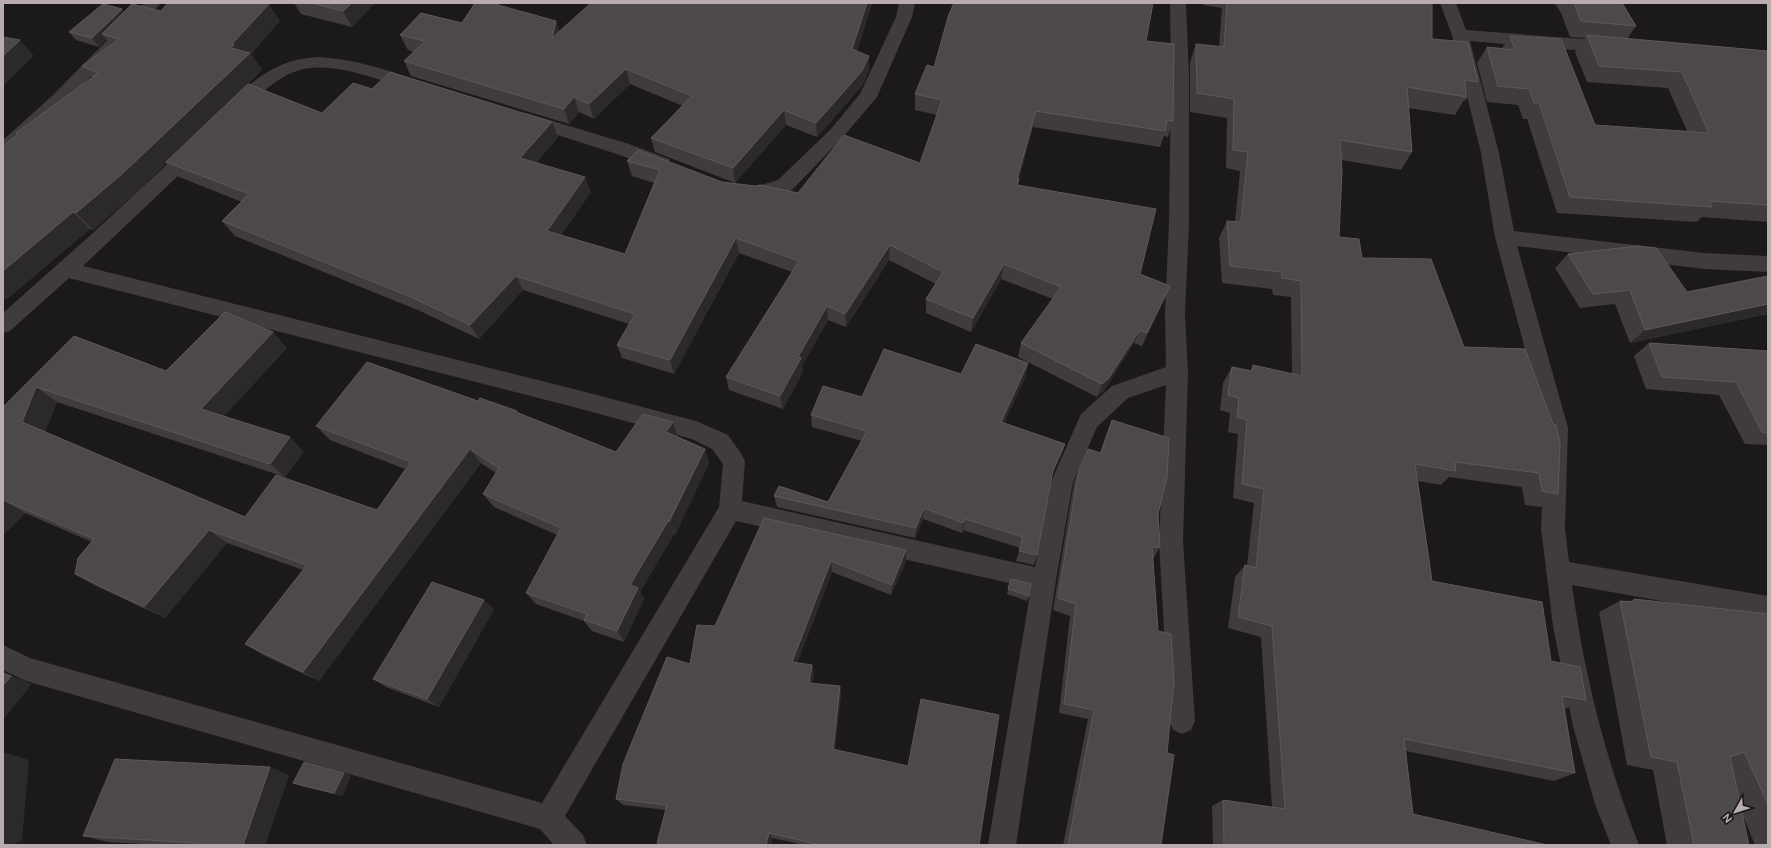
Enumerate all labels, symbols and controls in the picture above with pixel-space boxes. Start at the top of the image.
north arrow [1715,792,1755,832]
text: N [1719,811,1735,826]

